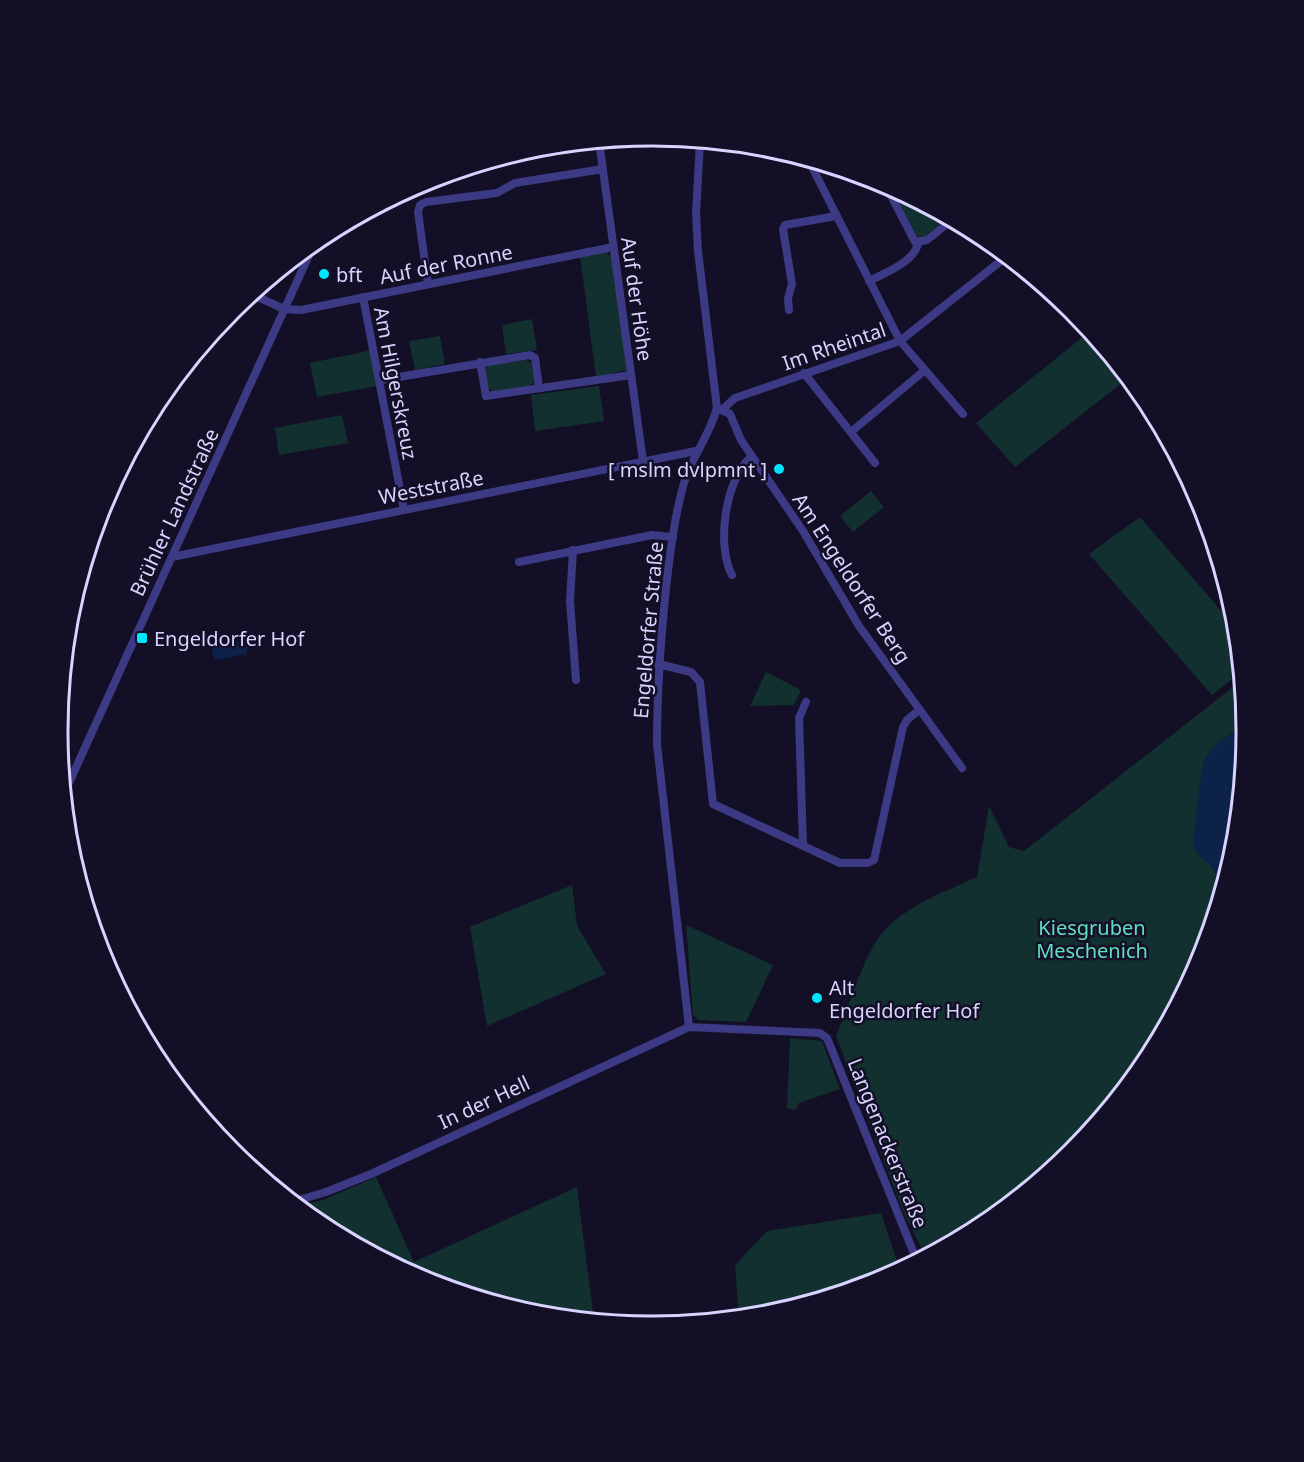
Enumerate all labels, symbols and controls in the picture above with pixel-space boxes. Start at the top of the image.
street label: Auf der Höhe [615,235,659,363]
street label: Auf der Ronne [377,238,515,290]
place label: bft [336,261,362,288]
marker: bft [317,267,331,281]
street label: Am Hilgerskreuz [368,304,424,462]
street label: Im Rheintal [779,316,889,376]
street label: Brühler Landstraße [123,424,225,600]
place label: [ mslm dvlpmnt ] [608,456,767,483]
marker: [ mslm dvlpmnt ] [772,462,786,476]
street label: Weststraße [376,464,486,510]
street label: Am Engeldorfer Berg [787,488,917,668]
street label: Engeldorfer Straße [627,540,669,720]
place label: Engeldorfer Hof [154,625,305,652]
marker: Engeldorfer Hof [135,631,149,645]
park label: Kiesgruben Meschenich [1036,914,1148,964]
place label: Alt Engeldorfer Hof [829,974,980,1024]
marker: Alt Engeldorfer Hof [810,991,824,1005]
street label: Langenackerstraße [842,1054,934,1232]
street label: In der Hell [434,1069,534,1135]

